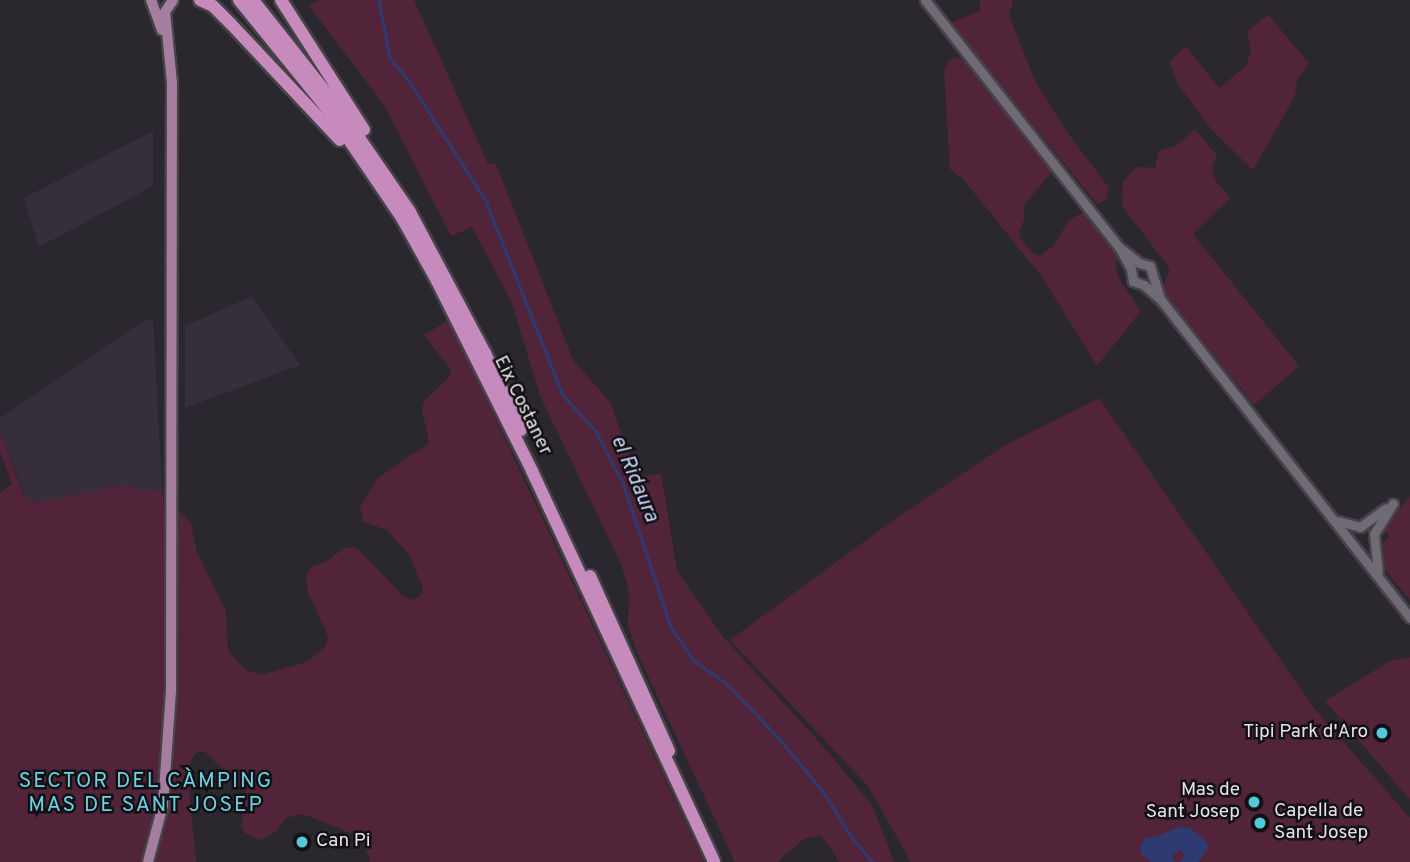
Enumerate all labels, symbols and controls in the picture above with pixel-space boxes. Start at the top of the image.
street label: Eix Costaner [488,352,556,460]
water label: el Ridaura [604,432,664,526]
place label: Tipi Park d'Aro [1243,722,1368,744]
marker: Tipi Park d'Aro [1374,725,1390,741]
district label: SECTOR DEL CÀMPING MAS DE SANT JOSEP [21,769,271,819]
place label: Mas de Sant Josep [1146,780,1240,824]
marker: Mas de Sant Josep [1246,794,1262,810]
place label: Capella de Sant Josep [1274,801,1368,845]
marker: Capella de Sant Josep [1252,815,1268,831]
place label: Can Pi [316,831,370,853]
marker: Can Pi [294,834,310,850]

